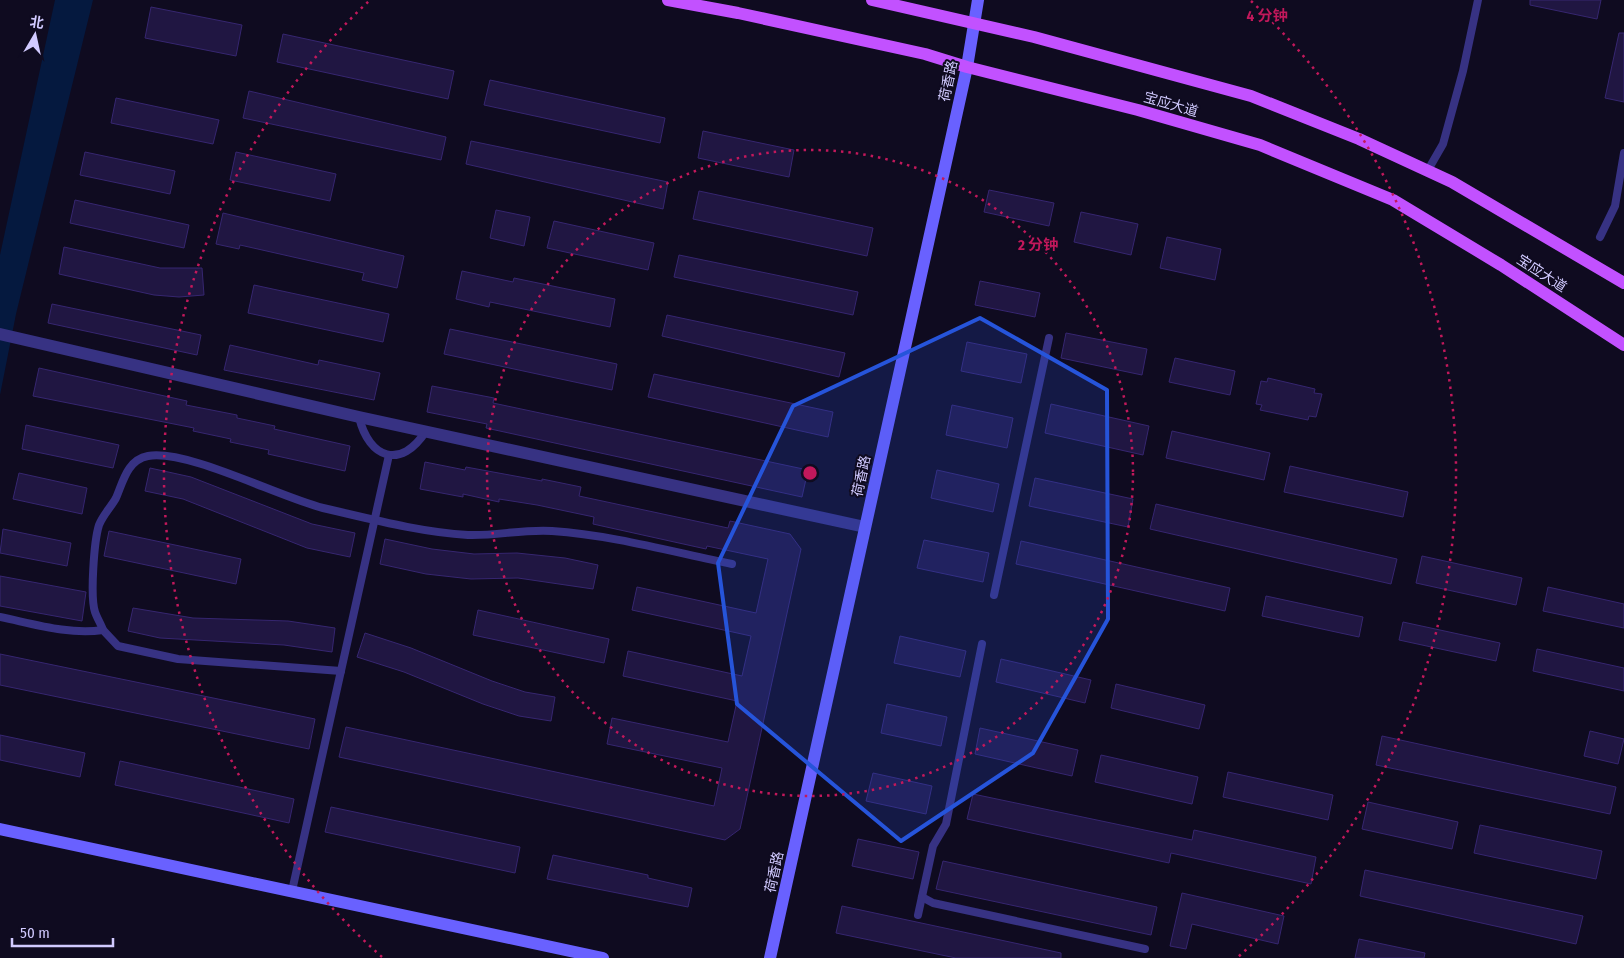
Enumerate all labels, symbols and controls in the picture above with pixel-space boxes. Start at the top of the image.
text: 4 分钟 [1247,7,1287,25]
north arrow [10,10,60,60]
text: 北 [29,13,45,32]
street label: 荷香路 [936,59,961,103]
street label: 宝应大道 [1142,89,1200,120]
text: 2 分钟 [1017,236,1058,254]
street label: 宝应大道 [1514,251,1570,296]
street label: 荷香路 [849,454,874,498]
centre of rings [801,464,819,482]
street label: 荷香路 [762,850,787,894]
scale bar [12,916,114,948]
text: 50 m [20,924,50,942]

